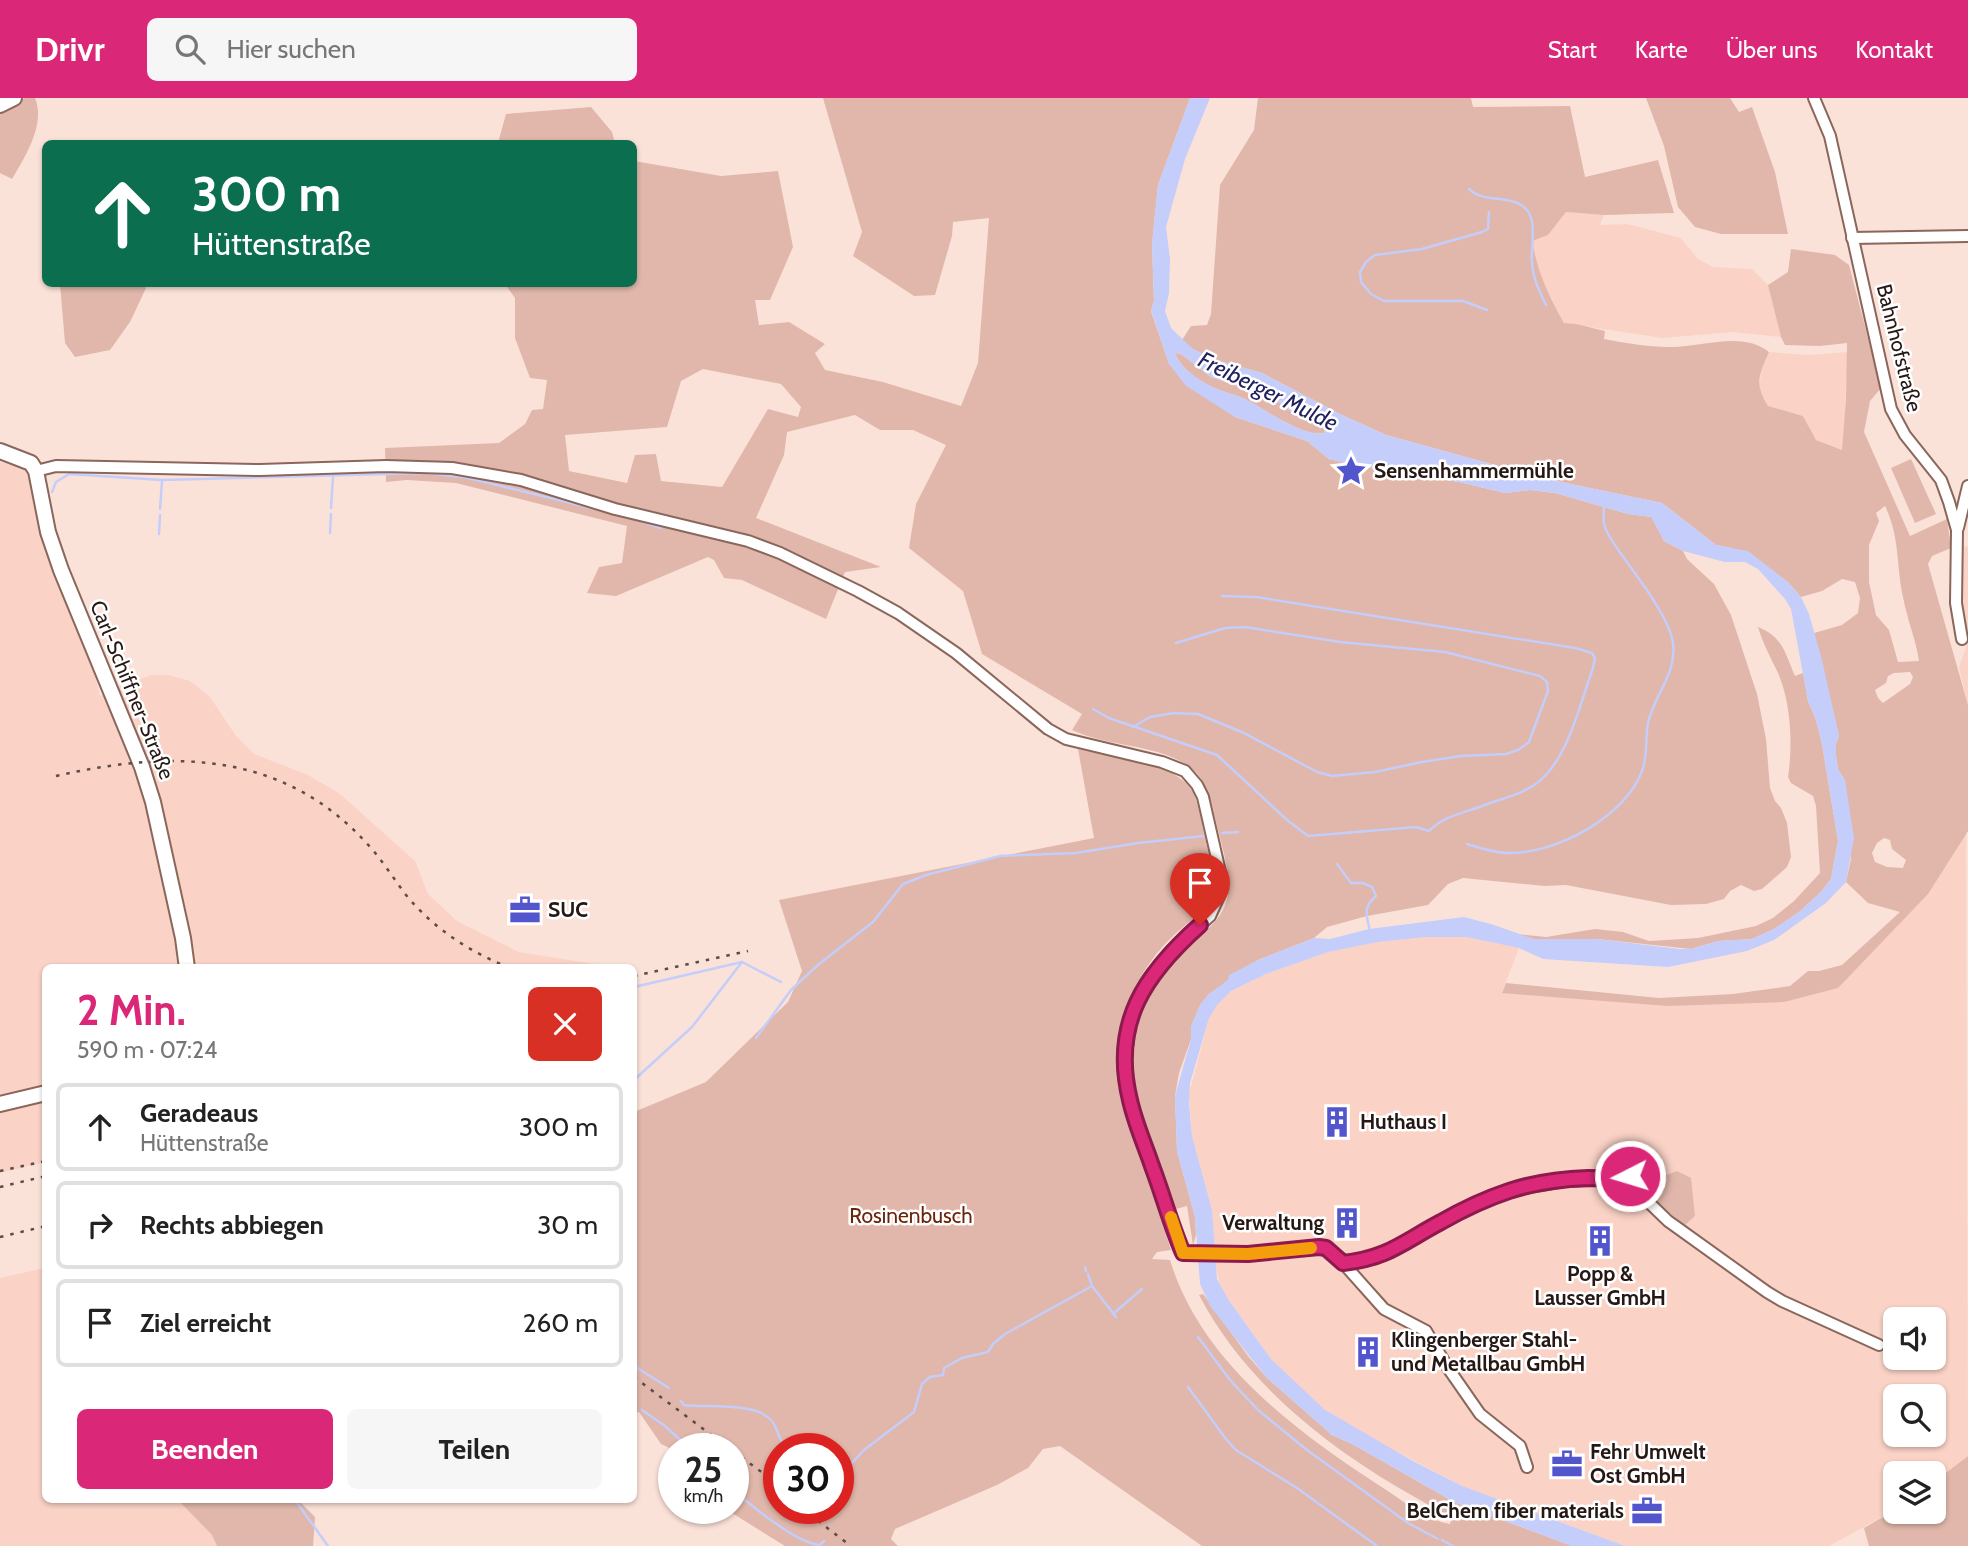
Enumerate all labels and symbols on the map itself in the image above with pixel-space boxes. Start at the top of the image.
street label: Bahnhofstraße [1872,281,1927,415]
water label: Freiberger Mulde [1194,345,1342,437]
place icon: Sensenhammermühle [1334,454,1368,488]
place label: Sensenhammermühle [1374,458,1574,483]
street label: Carl-Schiffner-Straße [85,597,180,783]
pin [1170,853,1230,925]
office icon: SUC [508,893,542,927]
place label: SUC [548,897,588,922]
building icon: Huthaus I [1320,1105,1354,1139]
place label: Huthaus I [1360,1109,1447,1134]
position arrow [1593,1139,1667,1213]
park label: Rosinenbusch [849,1203,973,1228]
building icon: Verwaltung [1330,1206,1364,1240]
place label: Verwaltung [1222,1210,1324,1235]
building icon: Popp & Lausser GmbH [1583,1224,1617,1258]
place label: Popp & Lausser GmbH [1534,1261,1666,1310]
place label: Klingenberger Stahl- und Metallbau GmbH [1391,1327,1585,1376]
building icon: Klingenberger Stahl- und Metallbau GmbH [1351,1335,1385,1369]
speed limit sign: 30 [763,1433,854,1524]
place label: Fehr Umwelt Ost GmbH [1590,1439,1706,1488]
office icon: Fehr Umwelt Ost GmbH [1550,1447,1584,1481]
office icon: BelChem fiber materials [1630,1494,1664,1528]
place label: BelChem fiber materials [1406,1498,1624,1523]

